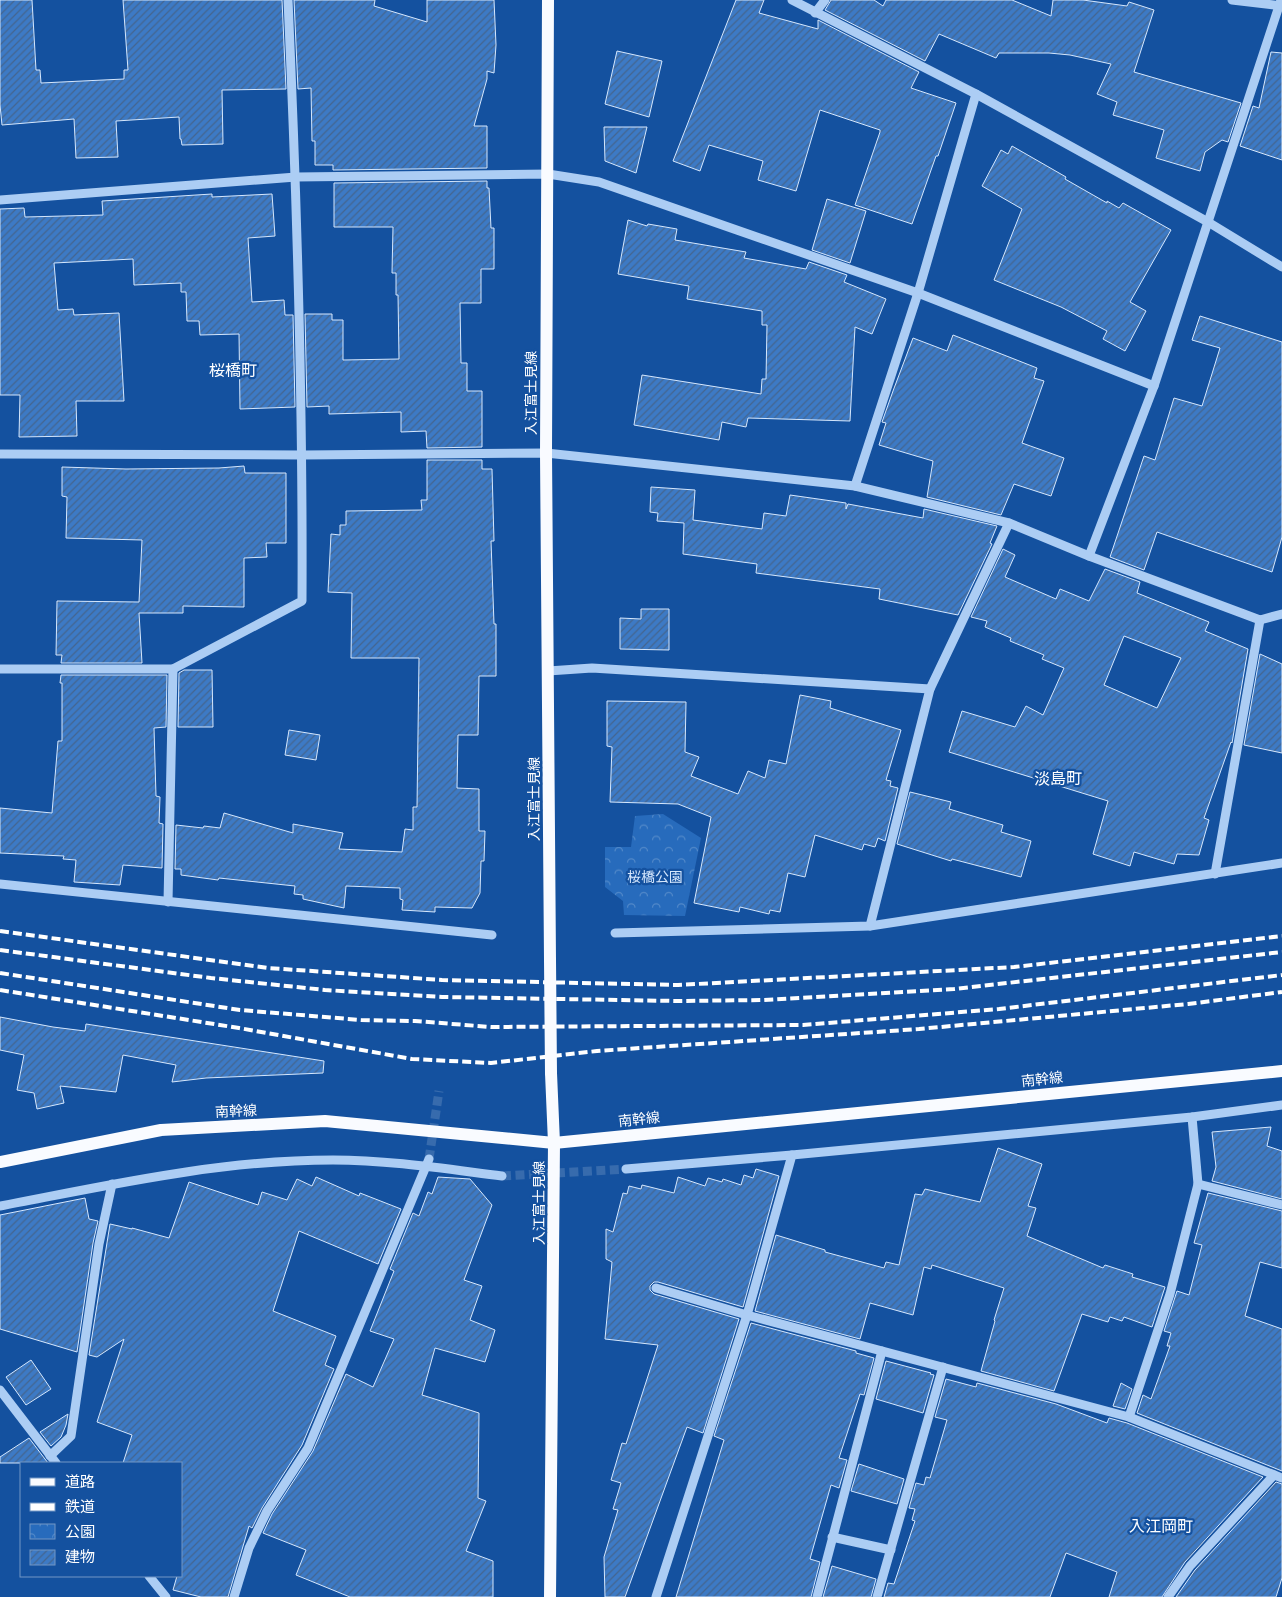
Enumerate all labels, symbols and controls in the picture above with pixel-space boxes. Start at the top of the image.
street label: 入江富士見線 [523,351,540,435]
district label: 桜橋町 [209,361,257,381]
street label: 入江富士見線 [526,757,543,841]
district label: 淡島町 [1034,769,1082,789]
park label: 桜橋公園 [627,869,683,886]
street label: 南幹線 [1020,1069,1064,1090]
street label: 南幹線 [215,1102,257,1121]
street label: 南幹線 [617,1109,661,1130]
street label: 入江富士見線 [531,1161,548,1245]
legend [20,1462,182,1577]
text: 道路 [65,1473,95,1491]
text: 鉄道 [65,1498,95,1516]
district label: 入江岡町 [1129,1517,1193,1537]
text: 公園 [65,1523,95,1541]
text: 建物 [65,1548,95,1566]

